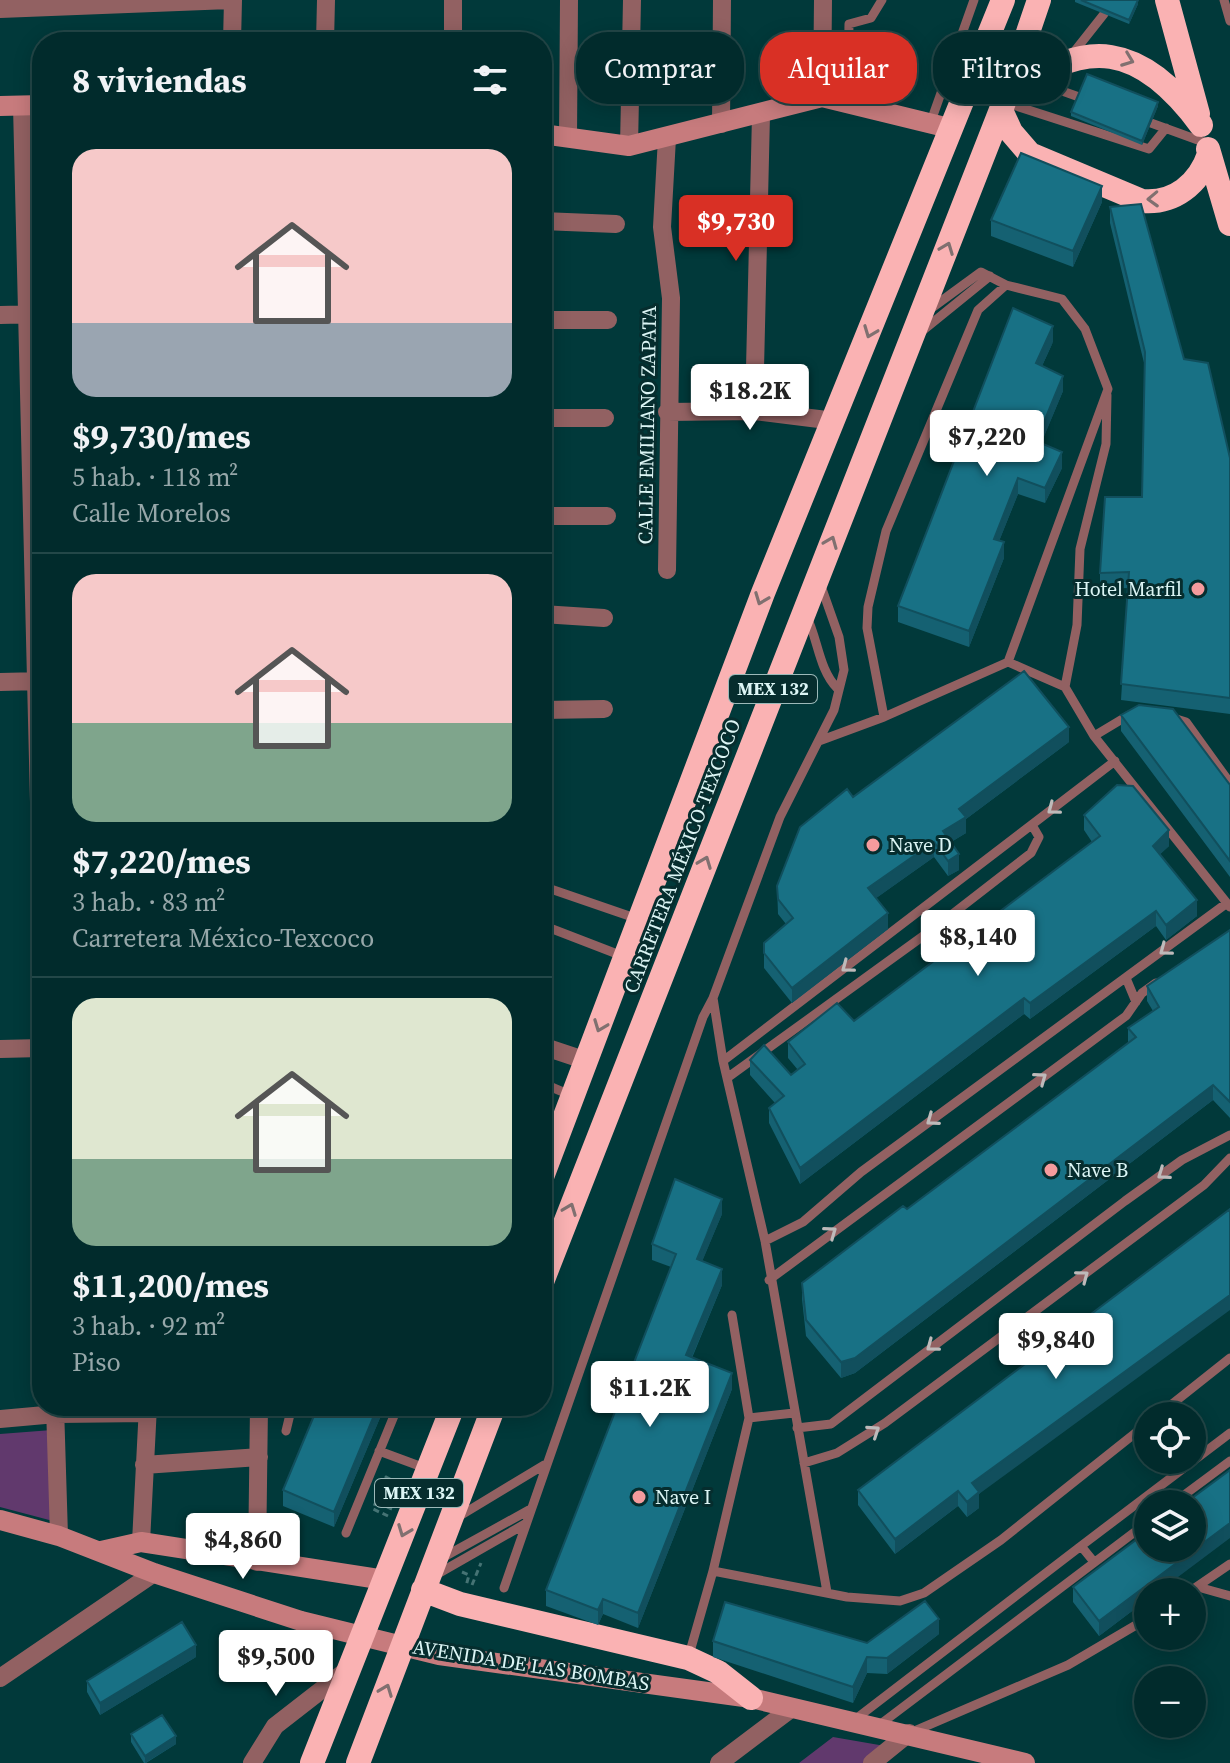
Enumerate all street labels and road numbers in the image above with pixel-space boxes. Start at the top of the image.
street label: CALLE EMILIANO ZAPATA [631,305,663,545]
road number: MEX 132 [729,675,817,703]
street label: CARRETERA MÉXICO-TEXCOCO [617,715,747,997]
road number: MEX 132 [375,1479,463,1507]
street label: AVENIDA DE LAS BOMBAS [411,1632,651,1698]

